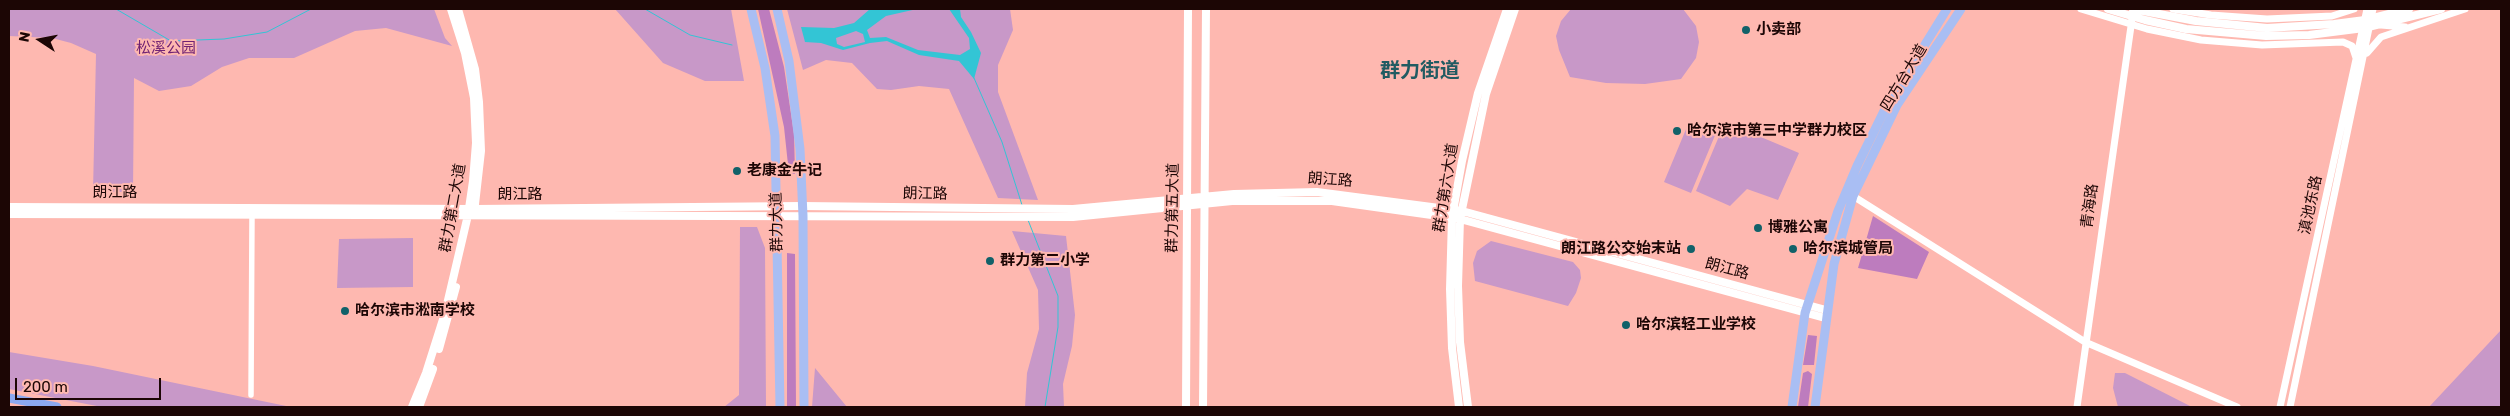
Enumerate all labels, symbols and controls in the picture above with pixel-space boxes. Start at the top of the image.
north arrow [15,15,65,65]
place label: 小卖部 [1756,21,1801,39]
marker: 小卖部 [1740,24,1752,36]
text: N [15,30,34,44]
park label: 松溪公园 [136,40,196,58]
street label: 四方台大道 [1877,41,1931,115]
district label: 群力街道 [1380,59,1460,83]
place label: 哈尔滨市第三中学群力校区 [1687,122,1867,140]
marker: 哈尔滨市第三中学群力校区 [1671,125,1683,137]
street label: 群力第六大道 [1430,142,1462,234]
street label: 群力第二大道 [436,162,470,254]
place label: 老康金牛记 [747,162,822,180]
street label: 群力第五大道 [1163,163,1183,253]
marker: 老康金牛记 [731,165,743,177]
street label: 朗江路 [1307,169,1353,191]
street label: 滇池东路 [2296,174,2326,236]
street label: 青海路 [2078,182,2102,230]
street label: 朗江路 [93,184,137,202]
street label: 朗江路 [902,185,948,203]
street label: 朗江路 [498,186,542,204]
street label: 群力大道 [767,192,787,252]
place label: 博雅公寓 [1768,219,1828,237]
marker: 博雅公寓 [1752,222,1764,234]
place label: 朗江路公交始末站 [1561,240,1681,258]
place label: 哈尔滨城管局 [1803,240,1893,258]
marker: 朗江路公交始末站 [1685,243,1697,255]
marker: 哈尔滨城管局 [1787,243,1799,255]
place label: 群力第二小学 [1000,252,1090,270]
street label: 朗江路 [1703,254,1751,284]
marker: 群力第二小学 [984,255,996,267]
place label: 哈尔滨市淞南学校 [355,302,475,320]
marker: 哈尔滨市淞南学校 [339,305,351,317]
place label: 哈尔滨轻工业学校 [1636,316,1756,334]
marker: 哈尔滨轻工业学校 [1620,319,1632,331]
scale bar [18,368,164,400]
text: 200 m [23,378,68,396]

